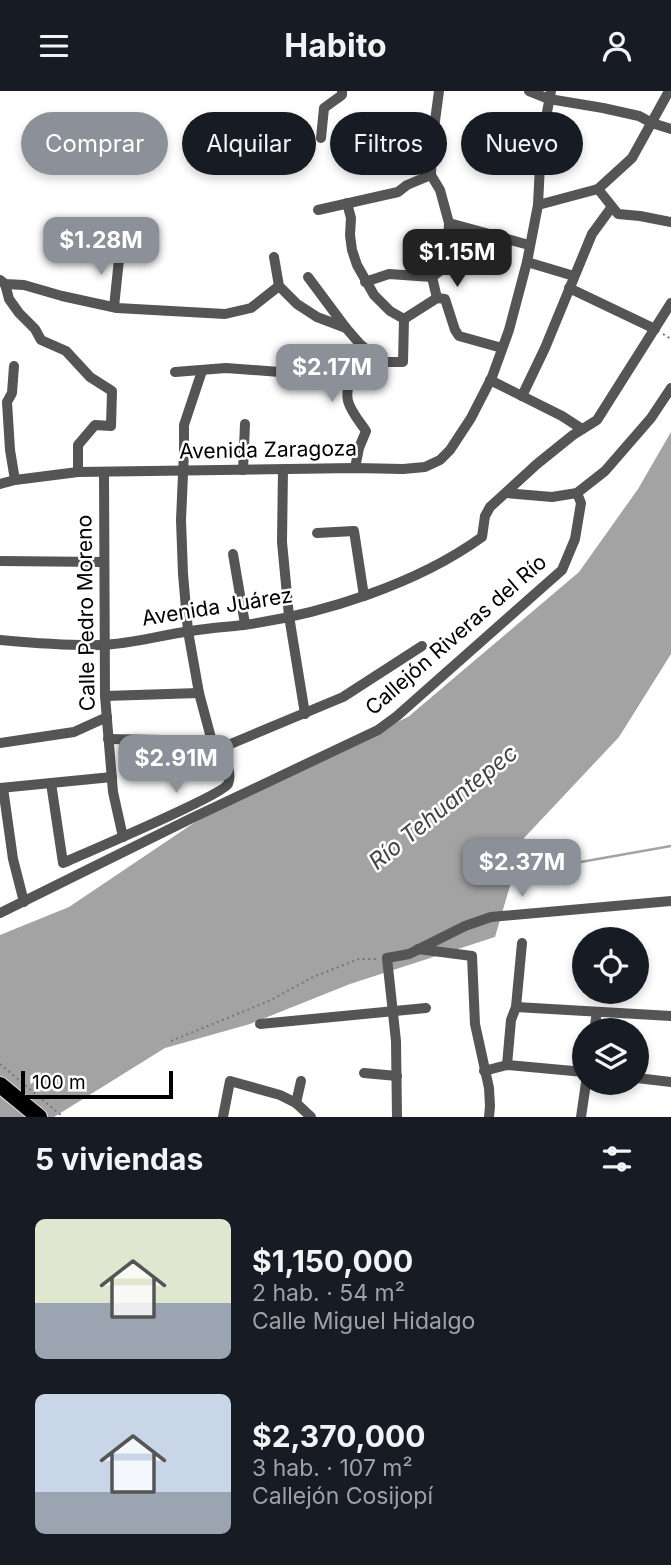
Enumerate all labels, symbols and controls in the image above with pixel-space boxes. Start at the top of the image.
text: Habito [284,26,387,65]
icon: menu [35,27,73,65]
icon: person [598,27,636,65]
chip: Comprar [21,112,168,175]
chip: Alquilar [182,112,316,175]
chip: Filtros [330,112,447,175]
chip: Nuevo [461,112,583,175]
pin: $1.28M [44,218,158,277]
text: $1.28M [59,226,143,254]
pin: $1.15M [400,229,514,289]
text: $1.15M [419,238,495,266]
pin: $2.17M [275,345,389,404]
text: $2.17M [292,353,372,381]
street label: Avenida Zaragoza [179,435,357,464]
street label: Calle Pedro Moreno [71,515,100,711]
street label: Callejón Riveras del Río [360,549,551,720]
street label: Avenida Juárez [140,582,294,631]
pin: $2.91M [119,735,233,795]
water label: Río Tehuantepec [363,739,523,875]
text: $2.91M [134,744,218,772]
pin: $2.37M [465,839,579,899]
text: $2.37M [479,848,565,876]
map controls [572,927,649,1095]
button: locate [572,927,649,1004]
button: layers [572,1018,649,1095]
scale bar [21,1068,173,1100]
text: 100 m [32,1071,86,1094]
icon: filters [598,1140,636,1178]
text: 5 viviendas [35,1141,203,1177]
text: $1,150,000 [252,1243,413,1279]
icon: home [91,1247,175,1331]
text: 2 hab. · 54 m² [252,1279,405,1307]
text: Calle Miguel Hidalgo [252,1307,475,1335]
text: $2,370,000 [252,1418,425,1454]
icon: home [91,1422,175,1506]
text: 3 hab. · 107 m² [252,1454,413,1482]
text: Callejón Cosijopí [252,1482,433,1510]

